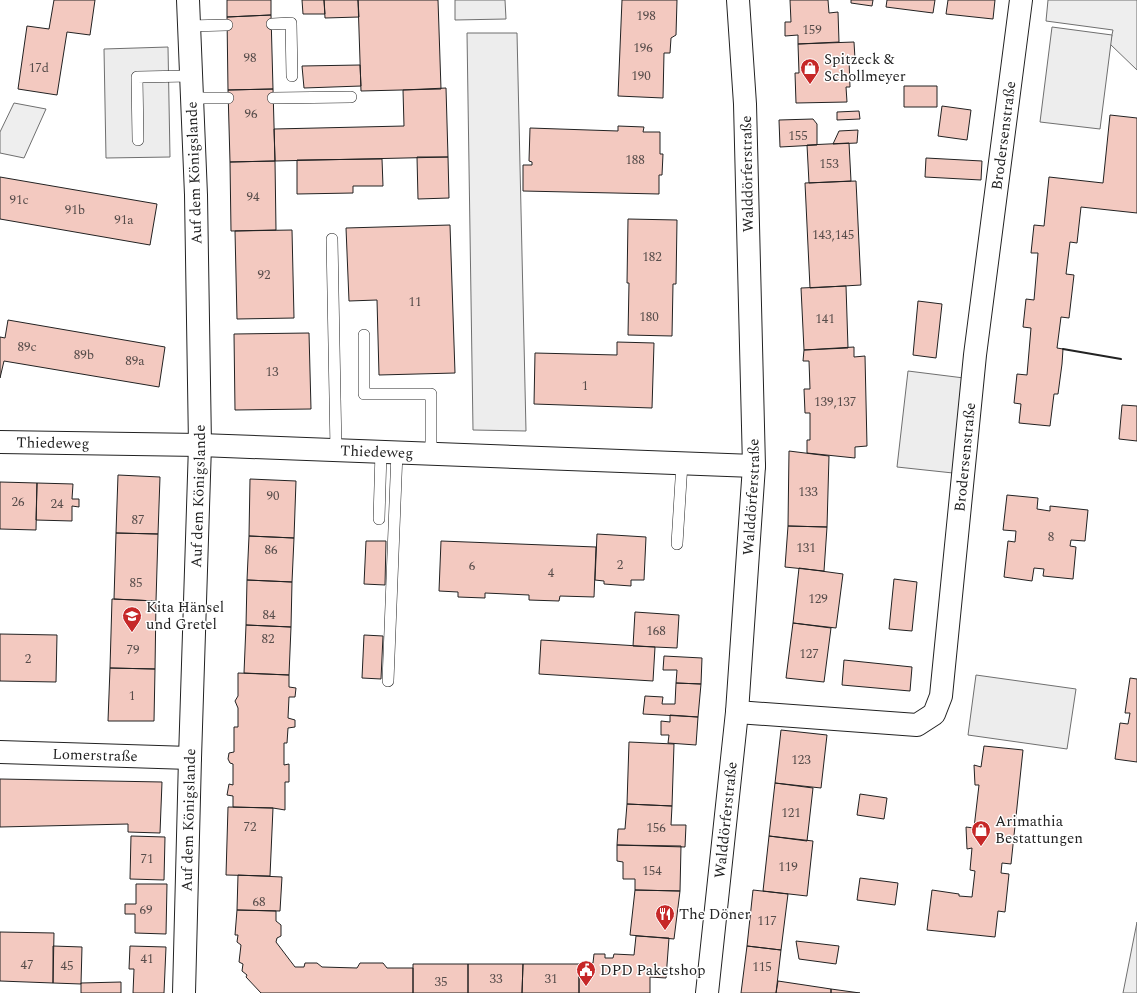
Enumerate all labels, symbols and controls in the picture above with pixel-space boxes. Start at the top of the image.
house number: 198 [636,6,656,26]
house number: 159 [802,20,822,40]
house number: 196 [633,38,653,58]
house number: 98 [244,48,257,68]
place label: Spitzeck & Schollmeyer [824,48,906,88]
shop icon: Spitzeck & Schollmeyer [799,57,821,85]
house number: 17d [29,58,49,78]
house number: 190 [631,66,651,86]
street label: Brodersenstraße [985,80,1022,192]
street label: Auf dem Königslande [181,101,208,245]
house number: 96 [245,104,258,124]
street label: Walddörferstraße [735,115,760,233]
house number: 155 [788,126,808,146]
house number: 188 [625,150,645,170]
house number: 153 [819,154,839,174]
house number: 94 [247,187,260,207]
house number: 91c [9,190,29,210]
house number: 91b [65,200,85,220]
house number: 91a [114,210,134,230]
house number: 143,145 [812,225,854,245]
house number: 182 [642,247,662,267]
house number: 92 [258,265,271,285]
house number: 11 [409,292,422,312]
house number: 180 [639,307,659,327]
house number: 141 [815,309,835,329]
house number: 89c [17,337,37,357]
house number: 89b [74,345,94,365]
house number: 89a [125,351,145,371]
house number: 13 [266,362,279,382]
house number: 1 [582,376,588,396]
house number: 139,137 [814,392,856,412]
street label: Brodersenstraße [948,402,982,513]
street label: Auf dem Königslande [185,424,212,568]
street label: Thiedeweg [16,431,90,455]
street label: Walddörferstraße [737,438,766,556]
street label: Thiedeweg [340,439,414,465]
house number: 133 [798,482,818,502]
house number: 90 [267,486,280,506]
house number: 26 [12,492,25,512]
house number: 24 [51,494,64,514]
house number: 87 [132,510,145,530]
house number: 8 [1048,527,1054,547]
house number: 131 [796,538,816,558]
house number: 86 [265,540,278,560]
house number: 2 [617,555,623,575]
house number: 6 [469,556,476,576]
house number: 4 [548,563,555,583]
house number: 85 [130,573,143,593]
house number: 129 [808,589,828,609]
place label: Kita Hänsel und Gretel [146,596,224,636]
school or university icon: Kita Hänsel und Gretel [121,605,143,633]
house number: 84 [263,605,276,625]
house number: 168 [646,621,666,641]
house number: 82 [262,629,275,649]
house number: 79 [127,640,140,660]
house number: 127 [799,644,819,664]
house number: 2 [25,649,31,669]
house number: 1 [129,686,135,706]
street label: Lomerstraße [52,743,138,768]
street label: Auf dem Königslande [176,748,202,892]
house number: 123 [791,750,811,770]
street label: Walddörferstraße [708,761,744,879]
house number: 121 [781,803,801,823]
place label: Arimathia Bestattungen [995,810,1083,850]
house number: 72 [244,817,257,837]
house number: 156 [646,818,666,838]
shop icon: Arimathia Bestattungen [970,819,992,847]
house number: 71 [141,849,154,869]
house number: 119 [778,857,798,877]
house number: 154 [642,861,662,881]
house number: 68 [253,892,266,912]
house number: 69 [140,900,153,920]
restaurant icon: The Döner [654,903,676,931]
place label: The Döner [679,903,751,926]
house number: 117 [757,911,777,931]
house number: 41 [141,949,154,969]
house number: 47 [21,955,34,975]
house number: 45 [61,956,74,976]
house number: 115 [752,957,772,977]
public building icon: DPD Paketshop [575,959,597,987]
place label: DPD Paketshop [600,959,706,982]
house number: 33 [490,969,503,989]
house number: 31 [545,969,558,989]
house number: 35 [435,972,448,992]

